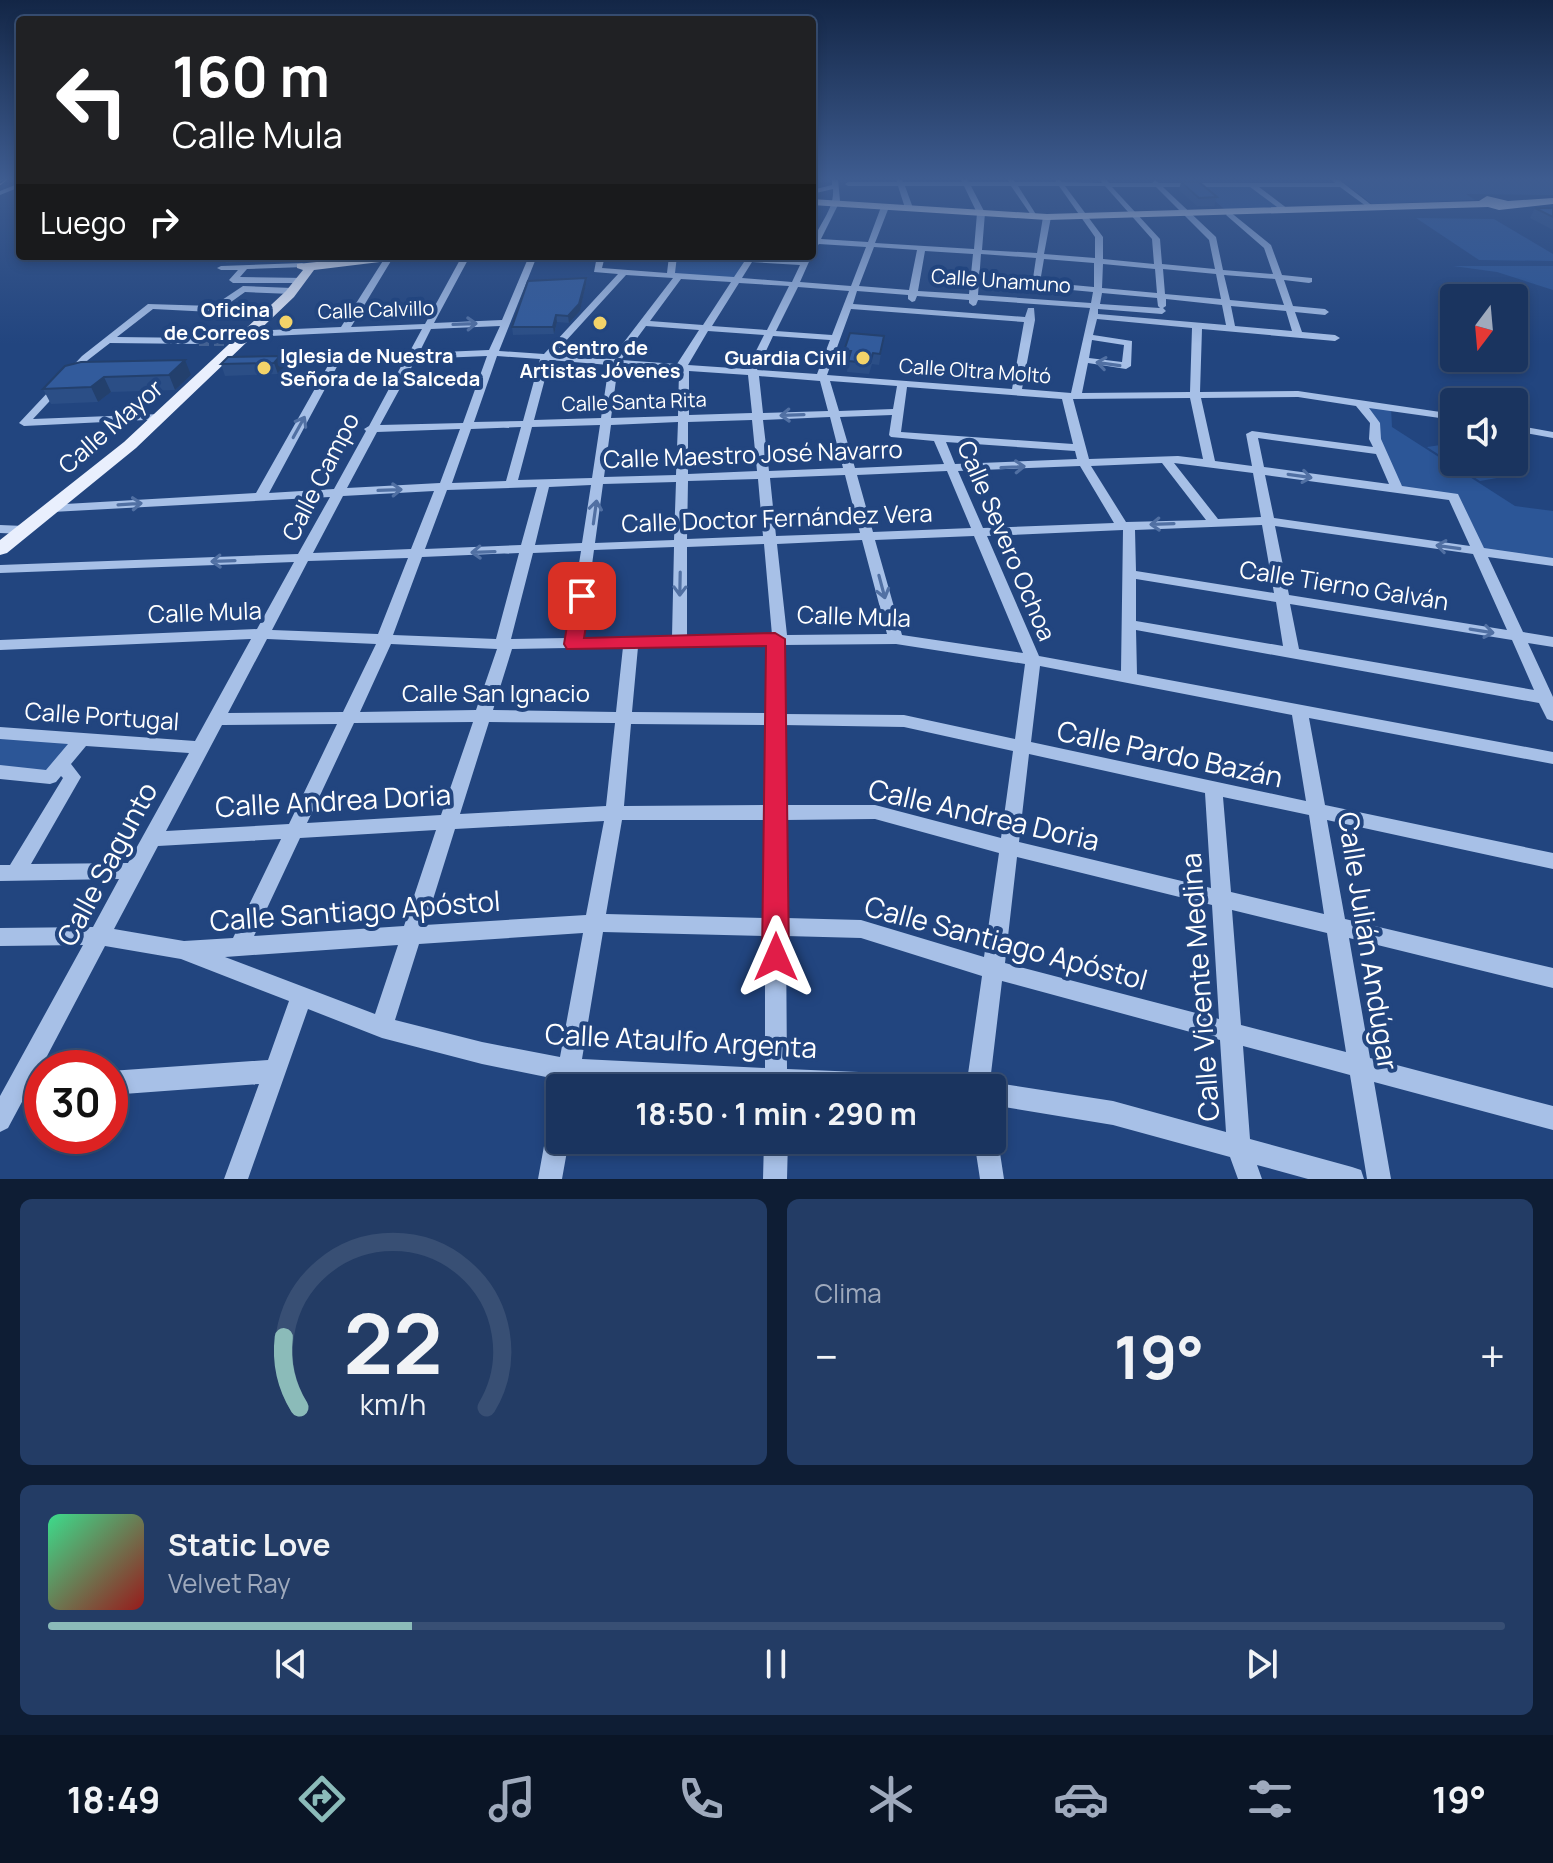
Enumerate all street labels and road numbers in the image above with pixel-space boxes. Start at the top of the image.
street label: Calle Unamuno [930,262,1072,299]
street label: Calle Calvillo [317,294,435,325]
street label: Calle Oltra Moltó [898,352,1052,389]
street label: Calle Mayor [51,371,170,480]
street label: Calle Santa Rita [561,385,707,418]
street label: Calle Campo [273,407,366,546]
street label: Calle Maestro José Navarro [603,432,903,475]
street label: Calle Severo Ochoa [950,435,1064,646]
street label: Calle Doctor Fernández Vera [621,496,933,539]
street label: Calle Tierno Galván [1237,552,1451,617]
street label: Calle Mula [147,593,262,630]
street label: Calle Mula [797,597,912,634]
street label: Calle San Ignacio [402,676,590,709]
street label: Calle Portugal [24,694,180,737]
street label: Calle Pardo Bazán [1054,711,1287,796]
street label: Calle Andrea Doria [865,769,1104,859]
street label: Calle Sagunto [47,775,165,952]
street label: Calle Andrea Doria [214,775,452,825]
street label: Calle Julián Andúgar [1330,809,1408,1073]
street label: Calle Vicente Medina [1171,852,1227,1123]
street label: Calle Santiago Apóstol [208,881,502,939]
street label: Calle Santiago Apóstol [861,886,1152,998]
street label: Calle Ataulfo Argenta [544,1014,818,1066]

